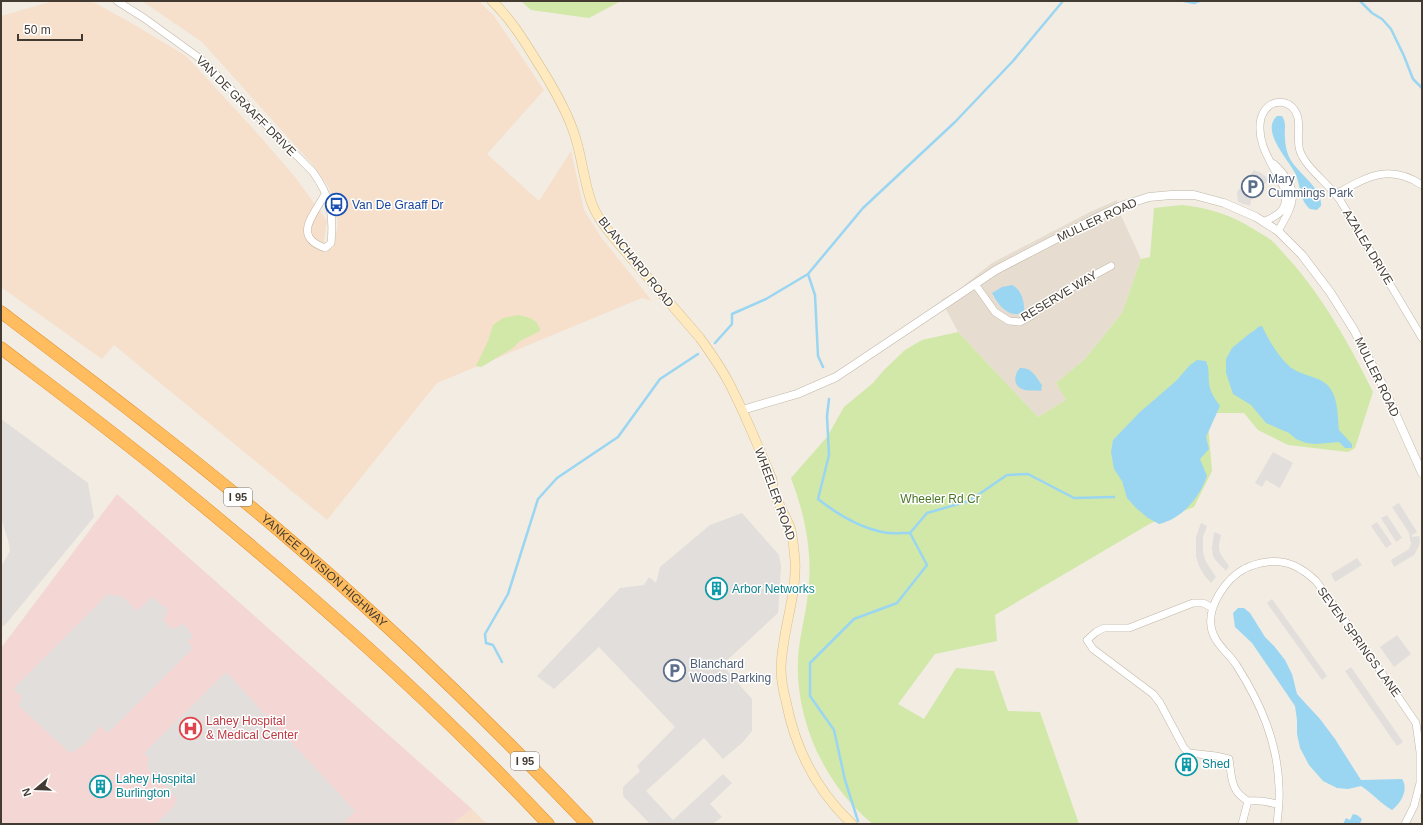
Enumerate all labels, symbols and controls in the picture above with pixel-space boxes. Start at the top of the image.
scale bar [18,16,82,42]
text: 50 m [24,23,51,37]
street label: VAN DE GRAAFF DRIVE [193,53,299,159]
place label: Mary Cummings Park [1268,172,1354,200]
parking icon: Mary Cummings Park [1240,173,1266,199]
bus stop icon: Van De Graaff Dr [324,192,350,218]
street label: MULLER ROAD [1055,195,1140,245]
place label: Van De Graaff Dr [352,198,444,212]
street label: AZALEA DRIVE [1340,207,1396,287]
street label: BLANCHARD ROAD [595,214,677,310]
street label: RESERVE WAY [1018,268,1100,324]
street label: MULLER ROAD [1352,335,1402,419]
street label: WHEELER ROAD [752,446,798,542]
road number: I 95 [224,488,252,506]
park label: Wheeler Rd Cr [900,492,980,506]
street label: YANKEE DIVISION HIGHWAY [258,511,390,630]
building icon: Arbor Networks [703,576,729,602]
place label: Arbor Networks [732,582,815,596]
street label: SEVEN SPRINGS LANE [1314,584,1404,700]
place label: Blanchard Woods Parking [690,657,771,685]
parking icon: Blanchard Woods Parking [661,658,687,684]
place label: Lahey Hospital & Medical Center [206,714,298,742]
hospital icon: Lahey Hospital & Medical Center [178,715,204,741]
building icon: Shed [1174,751,1200,777]
road number: I 95 [511,752,539,770]
place label: Shed [1202,757,1230,771]
north arrow [16,769,56,809]
place label: Lahey Hospital Burlington [116,772,195,800]
building icon: Lahey Hospital Burlington [88,773,114,799]
text: N [20,786,34,798]

